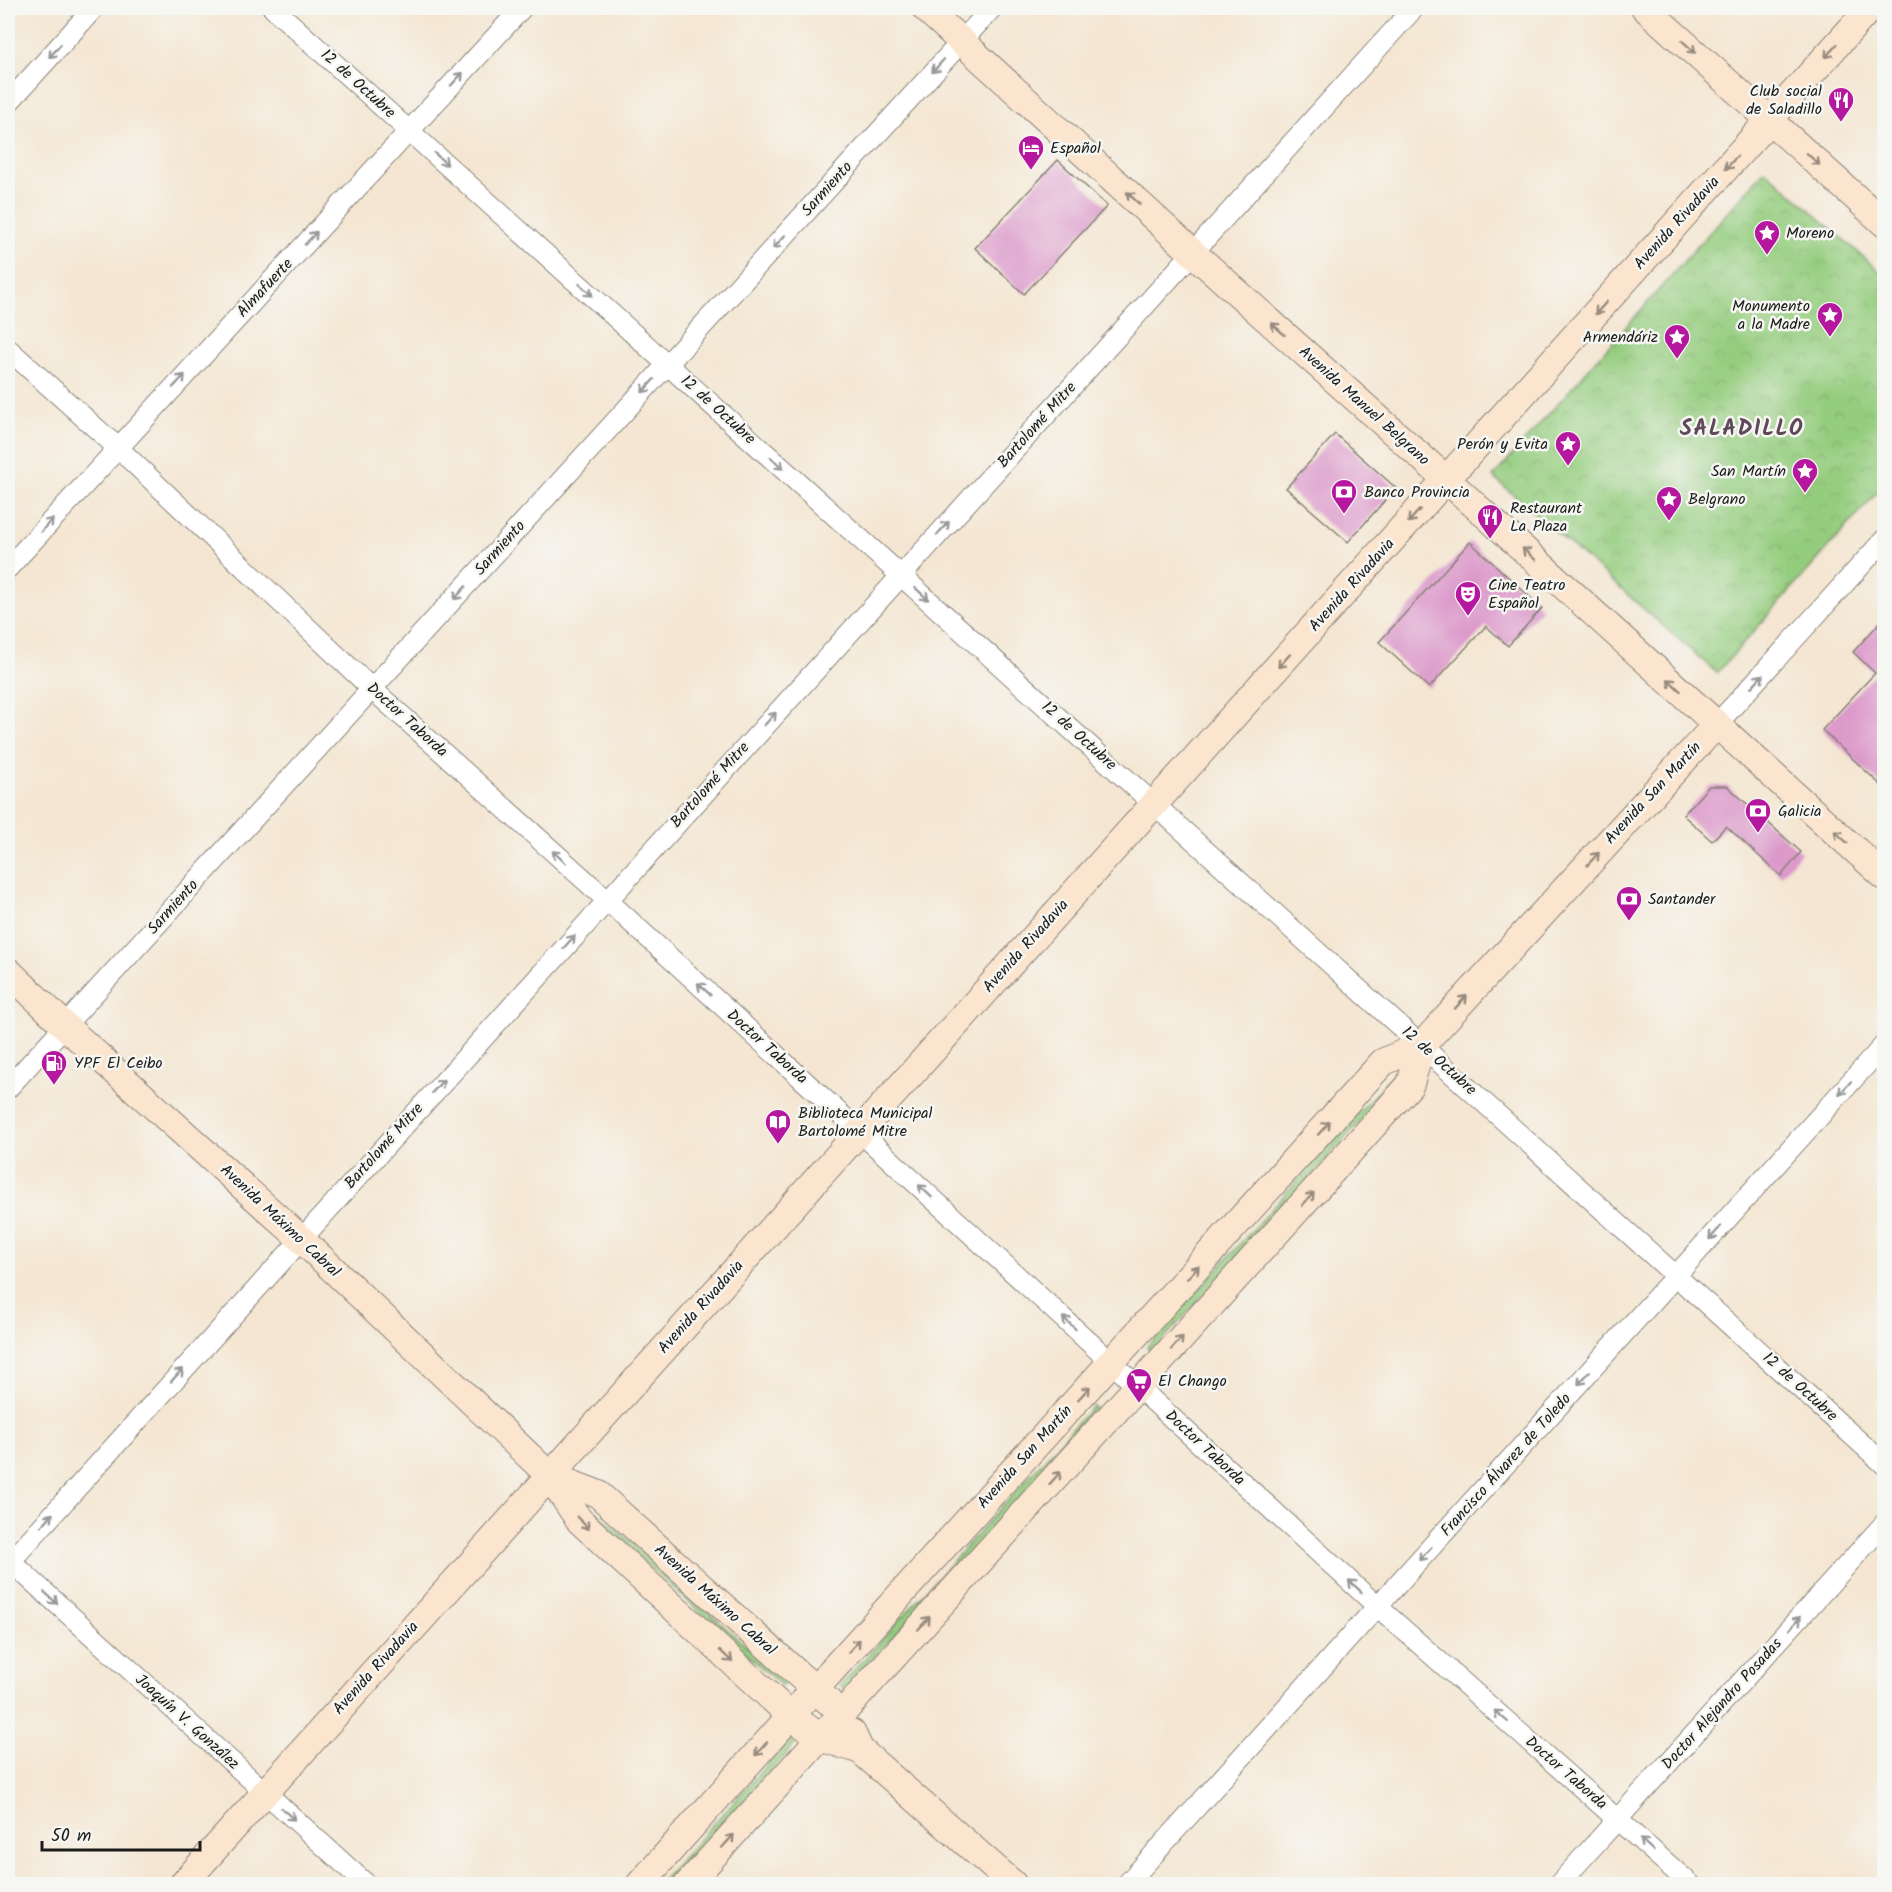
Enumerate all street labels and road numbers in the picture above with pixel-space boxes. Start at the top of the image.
street label: 12 de Octubre [315,43,401,125]
street label: Sarmiento [795,156,859,222]
street label: Avenida Rivadavia [1628,170,1726,276]
street label: Almafuerte [231,253,299,323]
street label: Avenida Manuel Belgrano [1293,340,1435,472]
street label: 12 de Octubre [675,369,761,451]
street label: Bartolomé Mitre [991,376,1083,474]
street label: Sarmiento [468,515,532,581]
street label: Avenida Rivadavia [1303,532,1401,638]
street label: Doctor Taborda [361,676,453,764]
street label: 12 de Octubre [1036,695,1122,777]
street label: Bartolomé Mitre [664,736,756,834]
street label: Avenida San Martín [1599,736,1707,850]
street label: Sarmiento [141,874,205,940]
street label: Avenida Rivadavia [977,893,1075,999]
street label: Doctor Taborda [721,1003,813,1091]
street label: 12 de Octubre [1396,1020,1482,1102]
street label: Bartolomé Mitre [338,1097,430,1195]
street label: Avenida Máximo Cabral [214,1158,346,1284]
street label: Avenida Rivadavia [652,1254,750,1360]
street label: 12 de Octubre [1757,1346,1843,1428]
street label: Francisco Álvarez de Toledo [1435,1388,1577,1542]
street label: Avenida San Martín [971,1399,1079,1515]
street label: Doctor Taborda [1159,1404,1251,1492]
street label: Avenida Máximo Cabral [648,1538,782,1662]
street label: Avenida Rivadavia [327,1615,425,1721]
street label: Doctor Alejandro Posadas [1656,1632,1788,1776]
street label: Joaquín V. González [129,1668,245,1776]
street label: Doctor Taborda [1519,1730,1613,1816]

